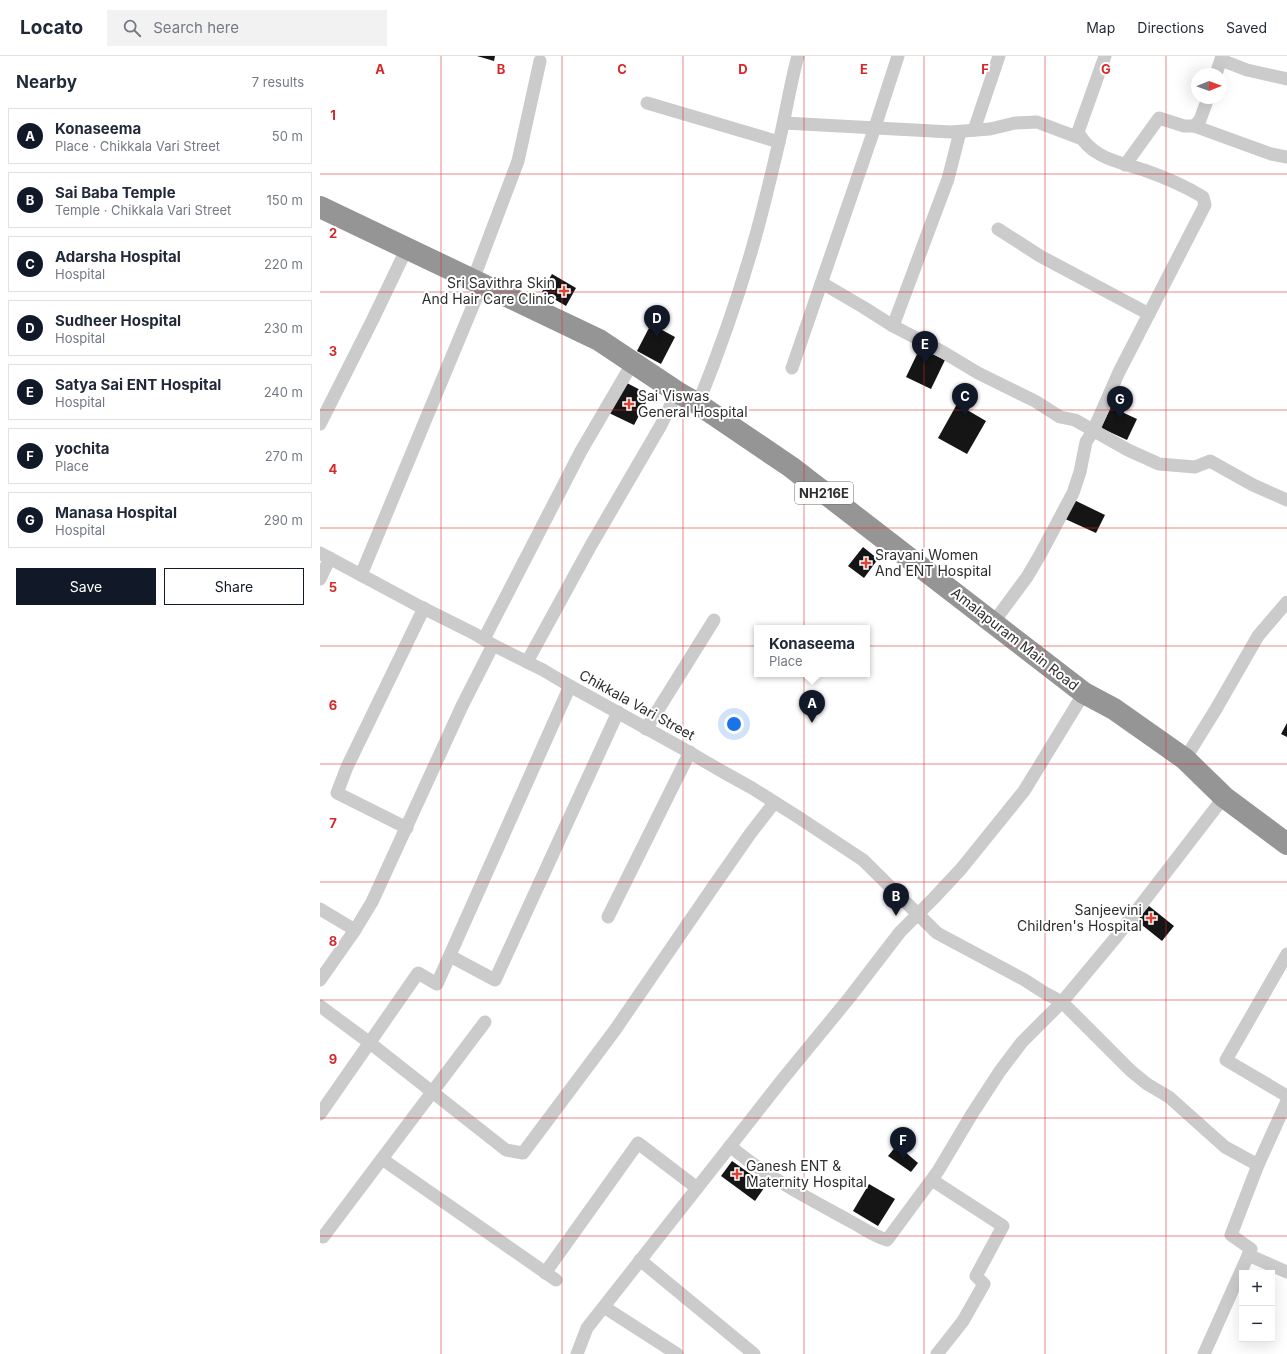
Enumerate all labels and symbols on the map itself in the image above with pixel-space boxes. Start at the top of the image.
text: A [375,61,385,77]
text: B [497,61,506,77]
text: C [617,61,627,77]
text: D [738,61,748,77]
text: E [860,61,868,77]
text: F [981,61,989,77]
text: G [1101,61,1111,77]
north arrow [1191,68,1227,104]
text: 1 [330,107,336,123]
text: 2 [329,225,337,241]
place label: Sri Savithra Skin And Hair Care Clinic [422,274,555,307]
marker: Sri Savithra Skin And Hair Care Clinic [558,285,570,297]
pin: D [644,305,670,338]
pin: E [912,331,938,364]
text: 3 [329,343,337,359]
pin: C [952,383,978,416]
pin: G [1107,386,1133,419]
place label: Sai Viswas General Hospital [638,387,748,420]
marker: Sai Viswas General Hospital [623,398,635,410]
text: 4 [329,461,338,477]
road number: NH216E [795,482,853,504]
place label: Sravani Women And ENT Hospital [875,546,991,579]
marker: Sravani Women And ENT Hospital [860,557,872,569]
text: 5 [329,579,337,595]
street label: Amalapuram Main Road [948,584,1082,694]
street label: Chikkala Vari Street [577,666,698,744]
pin: A [799,690,825,723]
text: 6 [329,697,337,713]
your location [724,714,744,734]
text: 7 [329,815,337,831]
pin: B [883,883,909,916]
place label: Sanjeevini Children's Hospital [1017,901,1142,934]
marker: Sanjeevini Children's Hospital [1145,912,1157,924]
text: 8 [329,933,337,949]
text: 9 [329,1051,337,1067]
pin: F [890,1127,916,1160]
place label: Ganesh ENT & Maternity Hospital [746,1157,867,1190]
marker: Ganesh ENT & Maternity Hospital [731,1168,743,1180]

